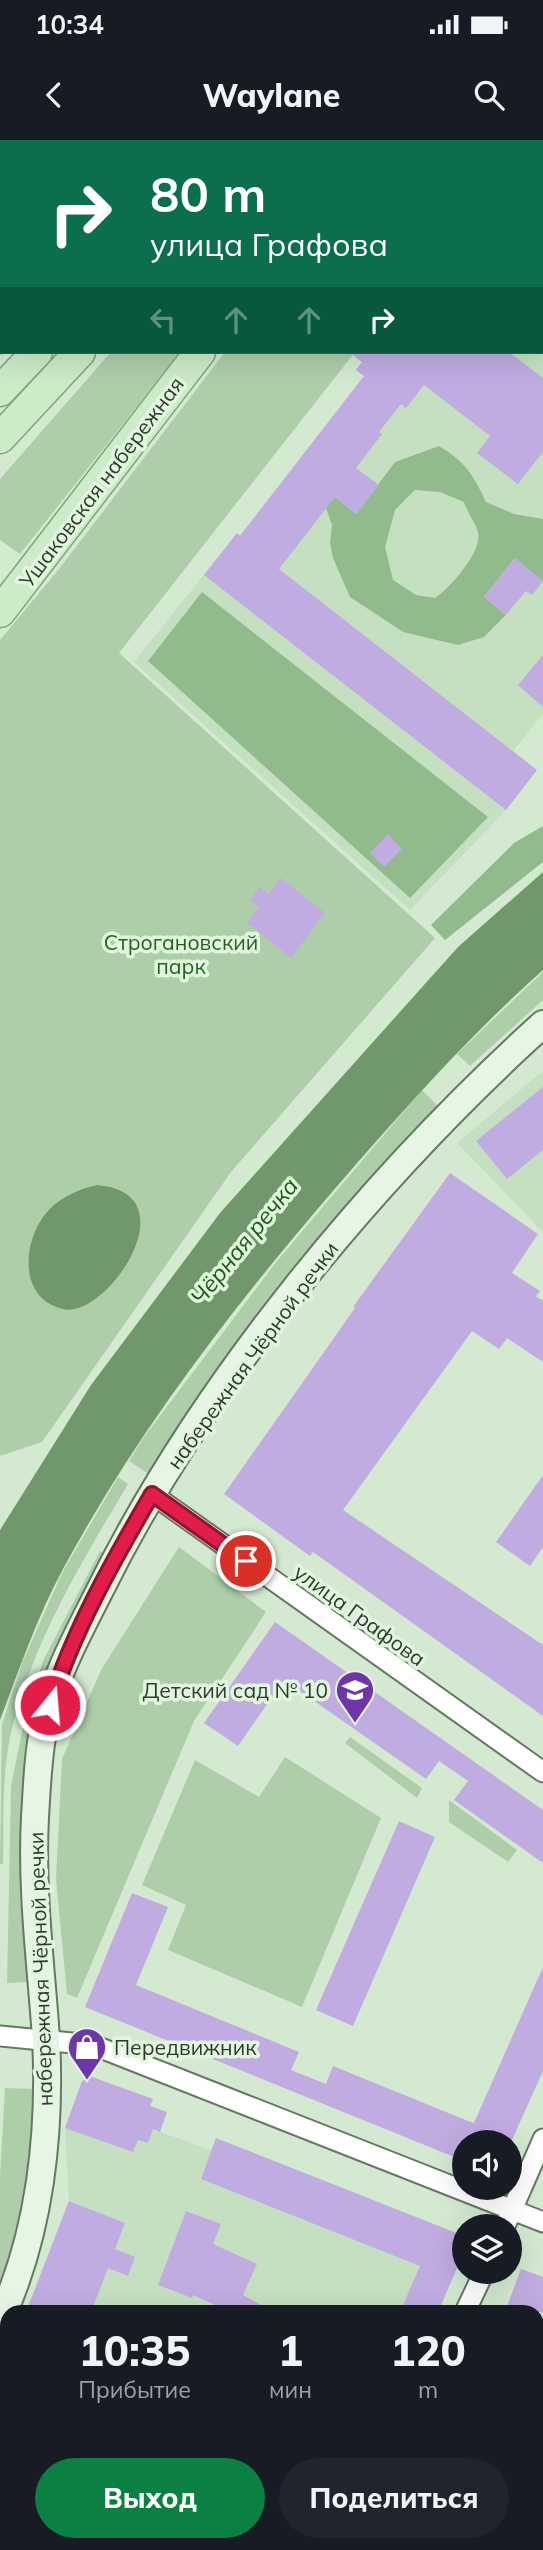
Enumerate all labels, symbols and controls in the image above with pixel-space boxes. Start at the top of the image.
text: 10:34 [35,8,104,41]
text: Waylane [203,75,340,115]
icon: back [35,76,73,114]
icon: search [470,76,508,114]
text: 80 m [150,163,266,224]
icon: right [35,168,126,259]
text: улица Графова [150,224,388,264]
icon: left [144,301,182,339]
icon: ahead [217,301,255,339]
icon: ahead [290,301,328,339]
icon: right [363,301,401,339]
street label: Ушаковская набережная [13,371,189,593]
park label: Строгановский парк [104,929,258,979]
water label: Чёрная речка [184,1172,304,1310]
street label: набережная Чёрной речки [161,1236,343,1474]
pin [216,1531,276,1591]
icon: arrive [227,1542,265,1580]
street label: улица Графова [289,1559,431,1671]
position arrow [13,1668,87,1742]
school or university icon: Детский сад № 10 [334,1669,376,1724]
place label: Детский сад № 10 [142,1677,328,1703]
street label: набережная Чёрной речки [22,1831,58,2107]
shop icon: Передвижник [66,2026,108,2081]
place label: Передвижник [114,2034,257,2060]
map controls [452,2130,522,2284]
button: sound [452,2130,522,2200]
button: layers [452,2214,522,2284]
text: 10:35 [79,2324,190,2377]
text: 1 [278,2324,303,2377]
text: 120 [390,2324,466,2377]
text: Прибытие [78,2375,191,2404]
text: мин [269,2375,312,2404]
text: m [418,2375,438,2404]
button: Выход [35,2458,265,2538]
button: Поделиться [279,2458,509,2538]

